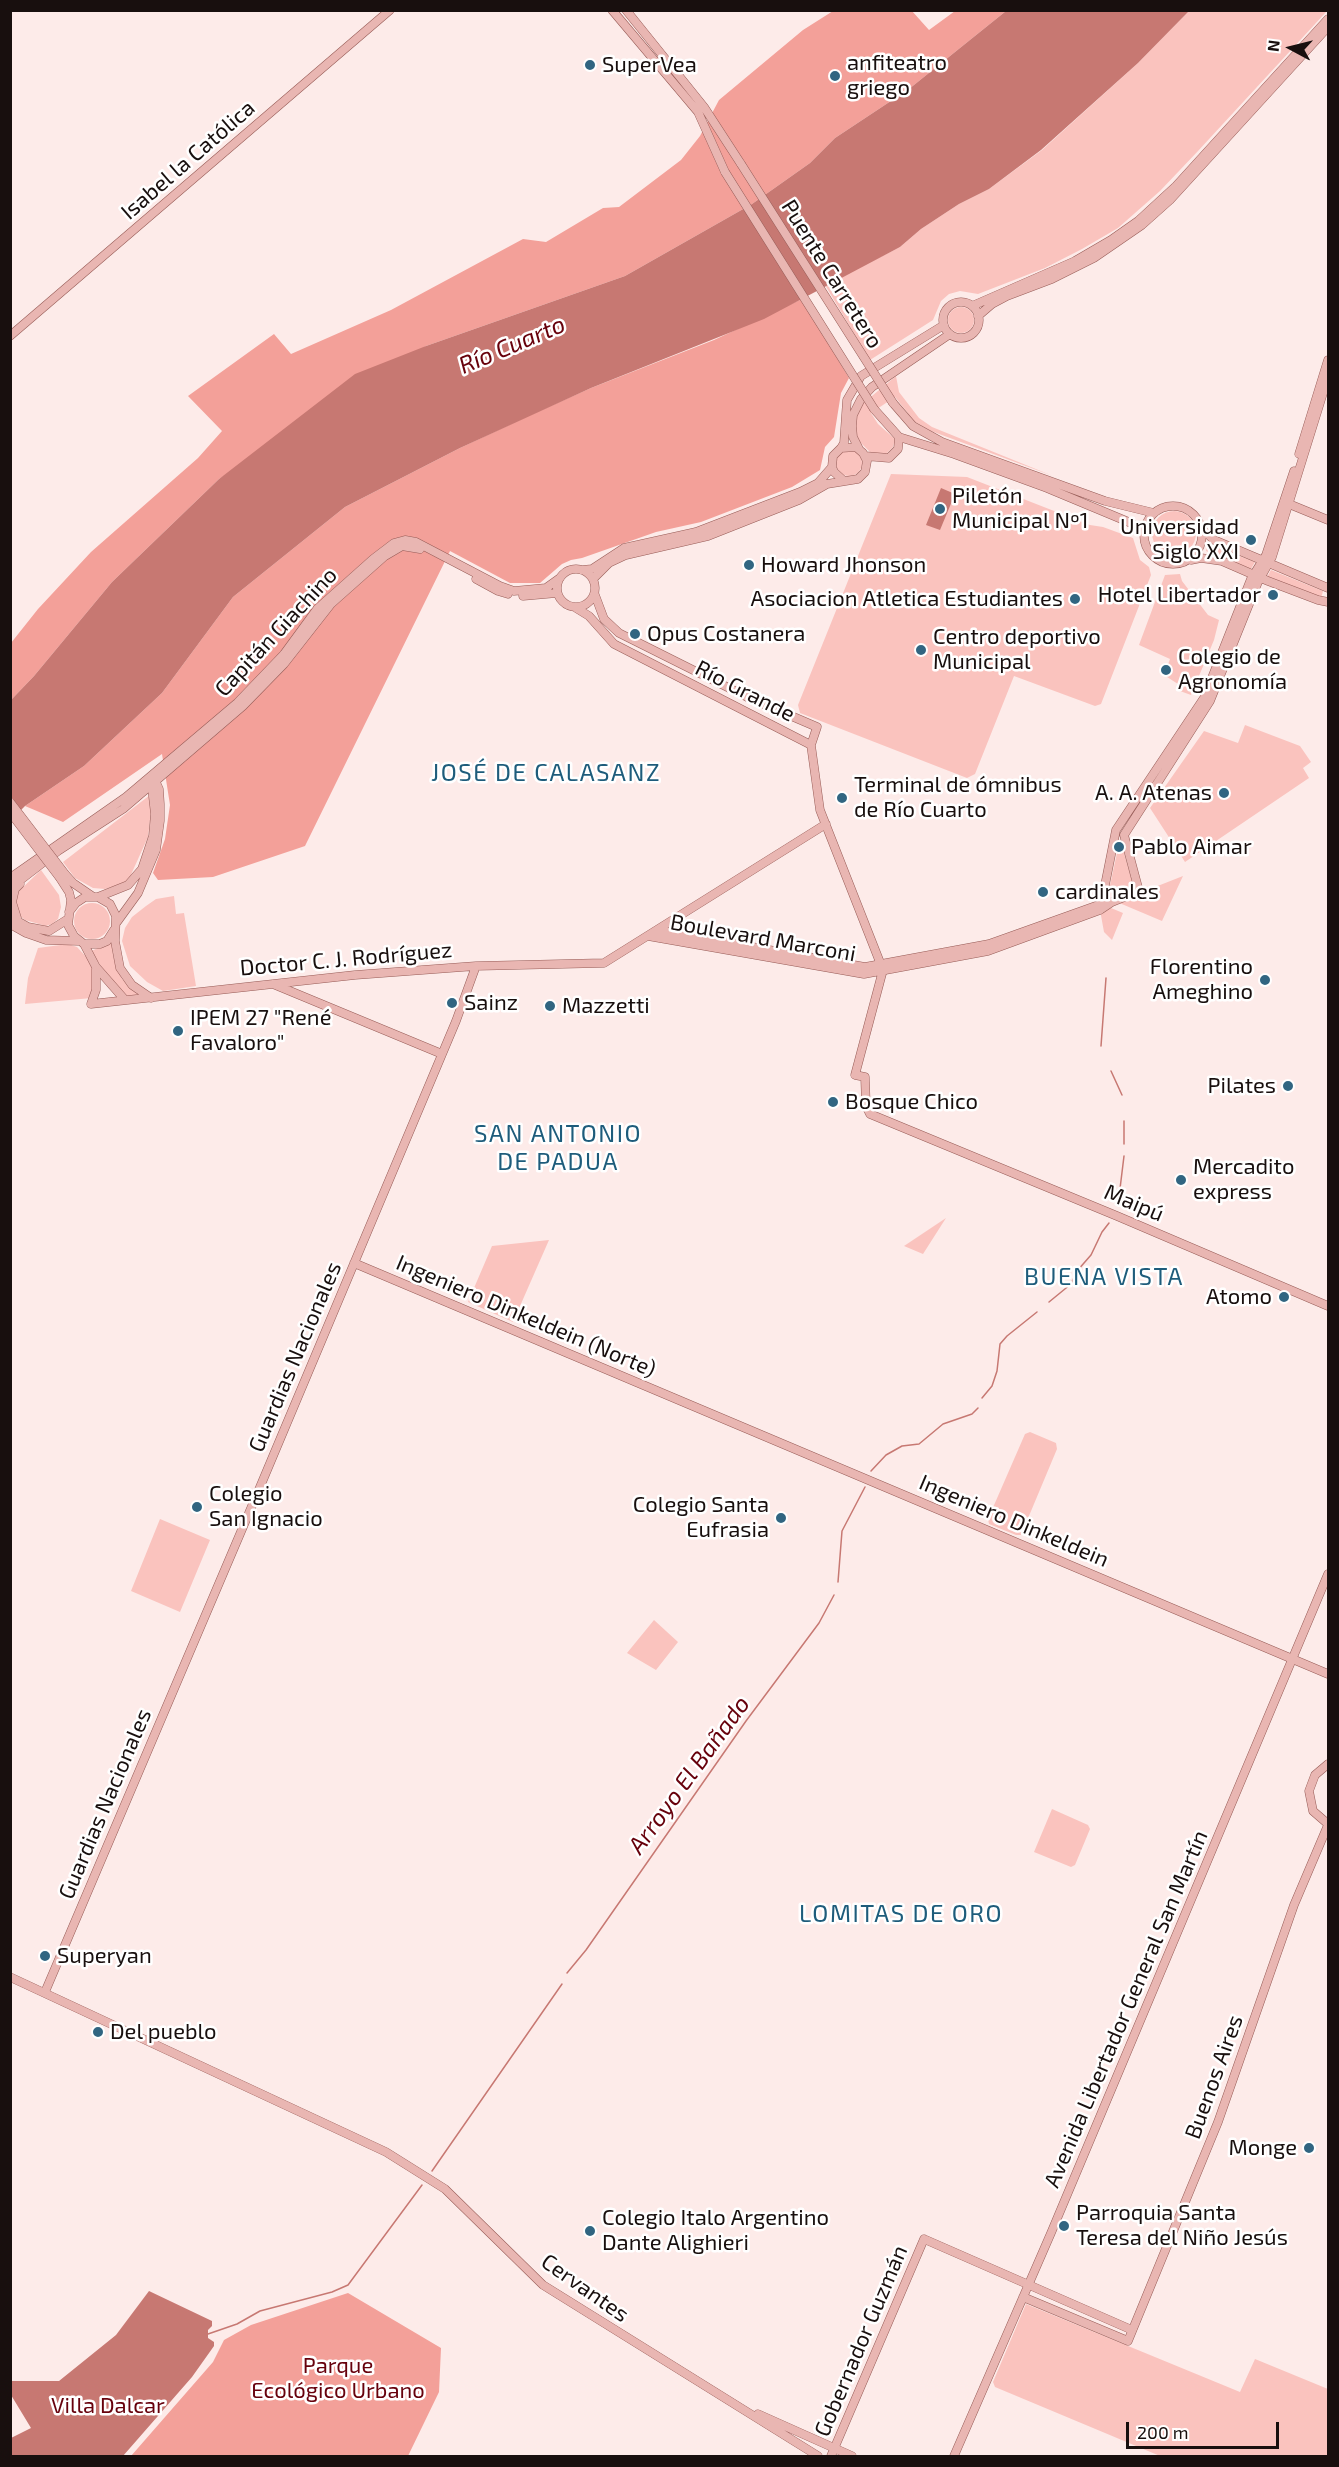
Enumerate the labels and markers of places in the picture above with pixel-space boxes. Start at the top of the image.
place label: anfiteatro griego [847,50,947,101]
place label: SuperVea [602,52,697,78]
marker: SuperVea [583,58,597,72]
marker: anfiteatro griego [828,69,842,83]
place label: Piletón Municipal Nº1 [952,483,1089,534]
marker: Piletón Municipal Nº1 [933,502,947,516]
place label: Universidad Siglo XXI [1120,514,1239,566]
marker: Universidad Siglo XXI [1244,533,1258,547]
place label: Howard Jhonson [761,552,926,578]
marker: Howard Jhonson [742,558,756,572]
place label: Hotel Libertador [1098,582,1261,608]
place label: Asociacion Atletica Estudiantes [750,586,1063,612]
marker: Hotel Libertador [1266,588,1280,602]
marker: Asociacion Atletica Estudiantes [1068,592,1082,606]
place label: Opus Costanera [647,621,805,647]
place label: Centro deportivo Municipal [933,624,1101,676]
marker: Opus Costanera [628,627,642,641]
marker: Centro deportivo Municipal [914,643,928,657]
place label: Colegio de Agronomía [1178,644,1287,696]
marker: Colegio de Agronomía [1159,663,1173,677]
place label: Terminal de ómnibus de Río Cuarto [854,772,1062,824]
place label: A. A. Atenas [1095,780,1212,806]
marker: A. A. Atenas [1217,786,1231,800]
marker: Terminal de ómnibus de Río Cuarto [835,791,849,805]
place label: Pablo Aimar [1131,834,1252,860]
marker: Pablo Aimar [1112,840,1126,854]
place label: cardinales [1055,879,1159,905]
marker: cardinales [1036,885,1050,899]
place label: Florentino Ameghino [1150,954,1253,1005]
marker: Florentino Ameghino [1258,973,1272,987]
place label: Sainz [464,990,518,1016]
place label: Mazzetti [562,993,650,1019]
marker: Sainz [445,996,459,1010]
marker: Mazzetti [543,999,557,1013]
place label: IPEM 27 "René Favaloro" [190,1005,331,1056]
marker: IPEM 27 "René Favaloro" [171,1024,185,1038]
place label: Pilates [1208,1073,1276,1099]
marker: Pilates [1281,1079,1295,1093]
place label: Bosque Chico [845,1089,978,1115]
marker: Bosque Chico [826,1095,840,1109]
place label: Mercadito express [1193,1154,1294,1206]
marker: Mercadito express [1174,1173,1188,1187]
place label: Atomo [1206,1284,1272,1310]
marker: Atomo [1277,1290,1291,1304]
place label: Colegio San Ignacio [209,1481,323,1532]
place label: Colegio Santa Eufrasia [633,1492,769,1544]
marker: Colegio San Ignacio [190,1500,204,1514]
marker: Colegio Santa Eufrasia [774,1511,788,1525]
place label: Superyan [57,1943,152,1969]
marker: Superyan [38,1949,52,1963]
place label: Del pueblo [110,2019,217,2045]
marker: Del pueblo [91,2025,105,2039]
place label: Monge [1228,2135,1297,2161]
marker: Monge [1302,2141,1316,2155]
place label: Parroquia Santa Teresa del Niño Jesús [1076,2200,1288,2252]
place label: Colegio Italo Argentino Dante Alighieri [602,2205,829,2256]
marker: Parroquia Santa Teresa del Niño Jesús [1057,2219,1071,2233]
marker: Colegio Italo Argentino Dante Alighieri [583,2224,597,2238]

